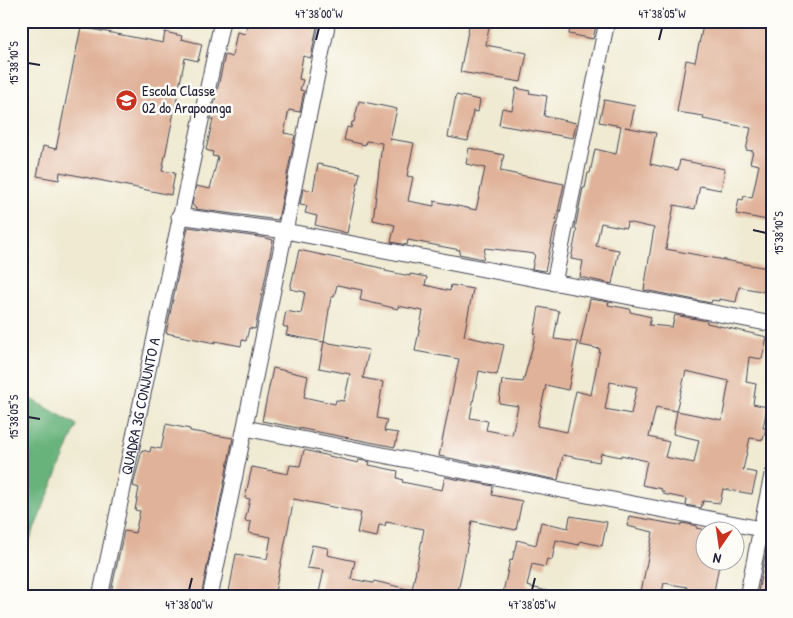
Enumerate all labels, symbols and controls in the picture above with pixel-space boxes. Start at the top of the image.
text: 47°38'00"W [295,5,343,22]
text: 47°38'05"W [638,5,686,22]
text: 15°38'10"S [5,41,22,85]
place label: Escola Classe 02 do Arapoanga [142,80,231,118]
school or university icon: Escola Classe 02 do Arapoanga [114,88,138,112]
text: 15°38'10"S [770,211,787,255]
street label: QUADRA 3G CONJUNTO A [116,335,165,477]
text: 15°38'05"S [5,394,22,439]
north arrow [696,520,746,570]
text: N [711,549,723,569]
text: 47°38'00"W [165,596,213,613]
text: 47°38'05"W [508,596,556,613]

